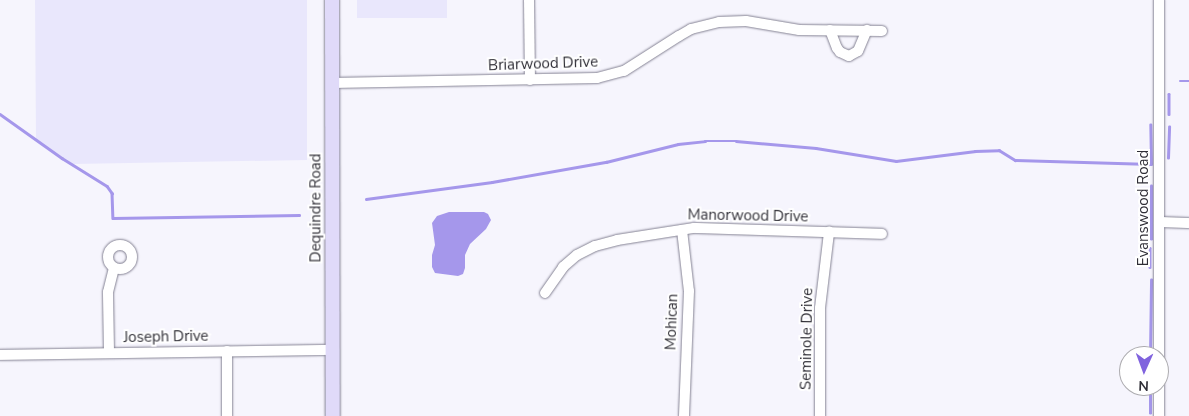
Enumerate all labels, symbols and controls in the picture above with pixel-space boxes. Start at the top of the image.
street label: Briarwood Drive [488,53,598,75]
street label: Evanswood Road [1135,150,1153,266]
street label: Dequindre Road [307,153,325,263]
street label: Manorwood Drive [687,206,809,226]
street label: Seminole Drive [797,288,817,390]
street label: Mohican [662,293,682,351]
street label: Joseph Drive [123,327,209,347]
north arrow [1119,346,1169,396]
text: N [1138,376,1149,395]

